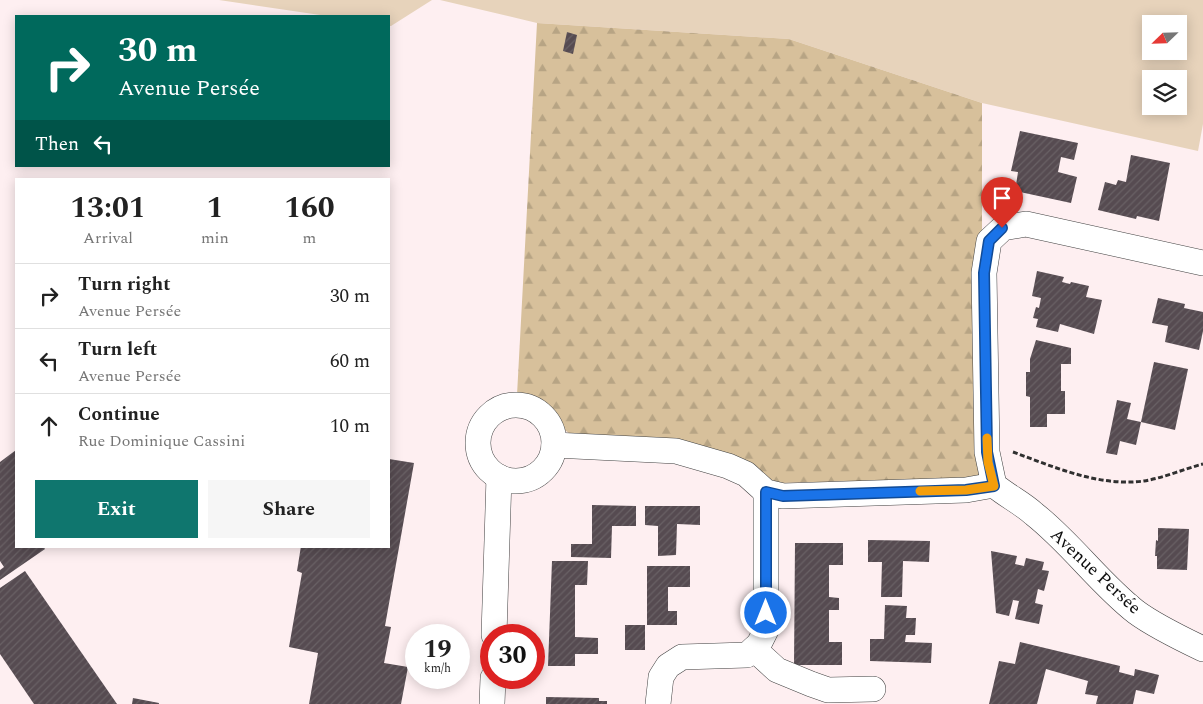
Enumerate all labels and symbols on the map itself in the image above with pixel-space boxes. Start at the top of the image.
north arrow [1142,15,1188,60]
pin [981,177,1023,228]
street label: Avenue Persée [1044,522,1147,621]
position arrow [739,586,791,638]
speed limit sign: 30 [480,624,545,689]

